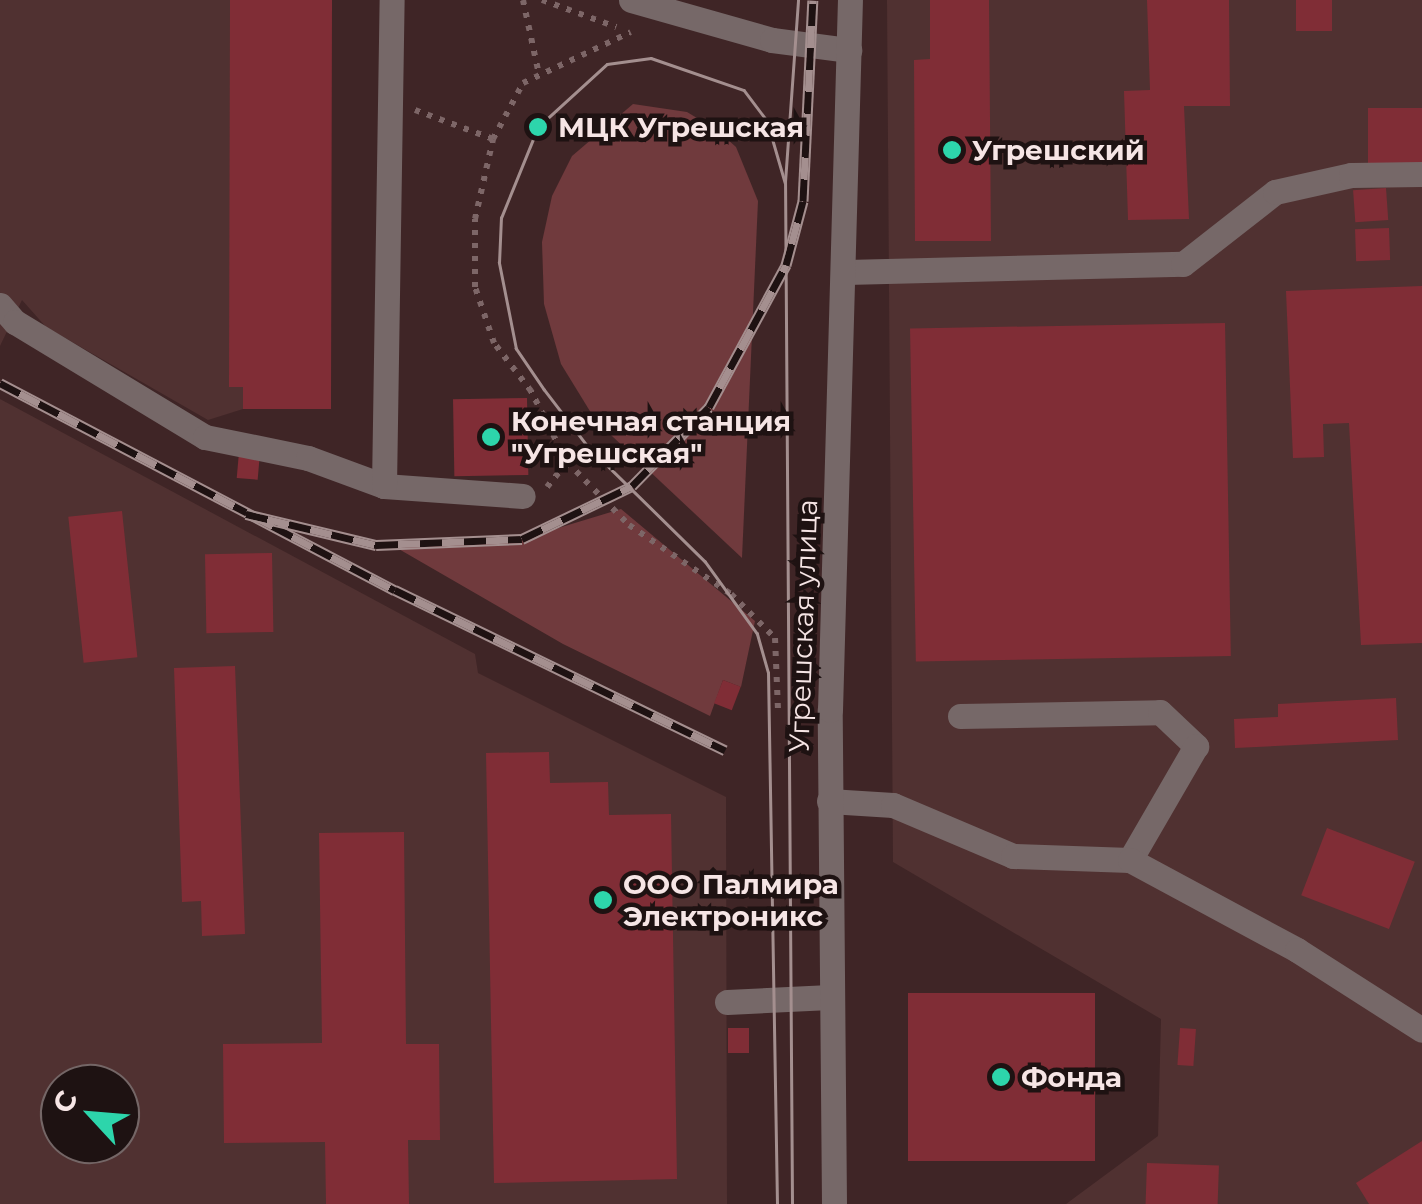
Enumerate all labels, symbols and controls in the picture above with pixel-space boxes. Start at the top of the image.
place label: МЦК Угрешская [558,110,804,144]
marker: МЦК Угрешская [527,116,549,138]
place label: Угрешский [972,133,1145,167]
marker: Угрешский [941,139,963,161]
place label: Конечная станция "Угрешская" [511,404,791,470]
marker: Конечная станция "Угрешская" [480,426,502,448]
street label: Угрешская улица [782,499,824,753]
place label: ООО Палмира Электроникс [623,867,839,933]
marker: ООО Палмира Электроникс [592,889,614,911]
place label: Фонда [1021,1060,1122,1094]
north arrow [40,1064,140,1164]
marker: Фонда [990,1066,1012,1088]
text: С [45,1085,85,1118]

